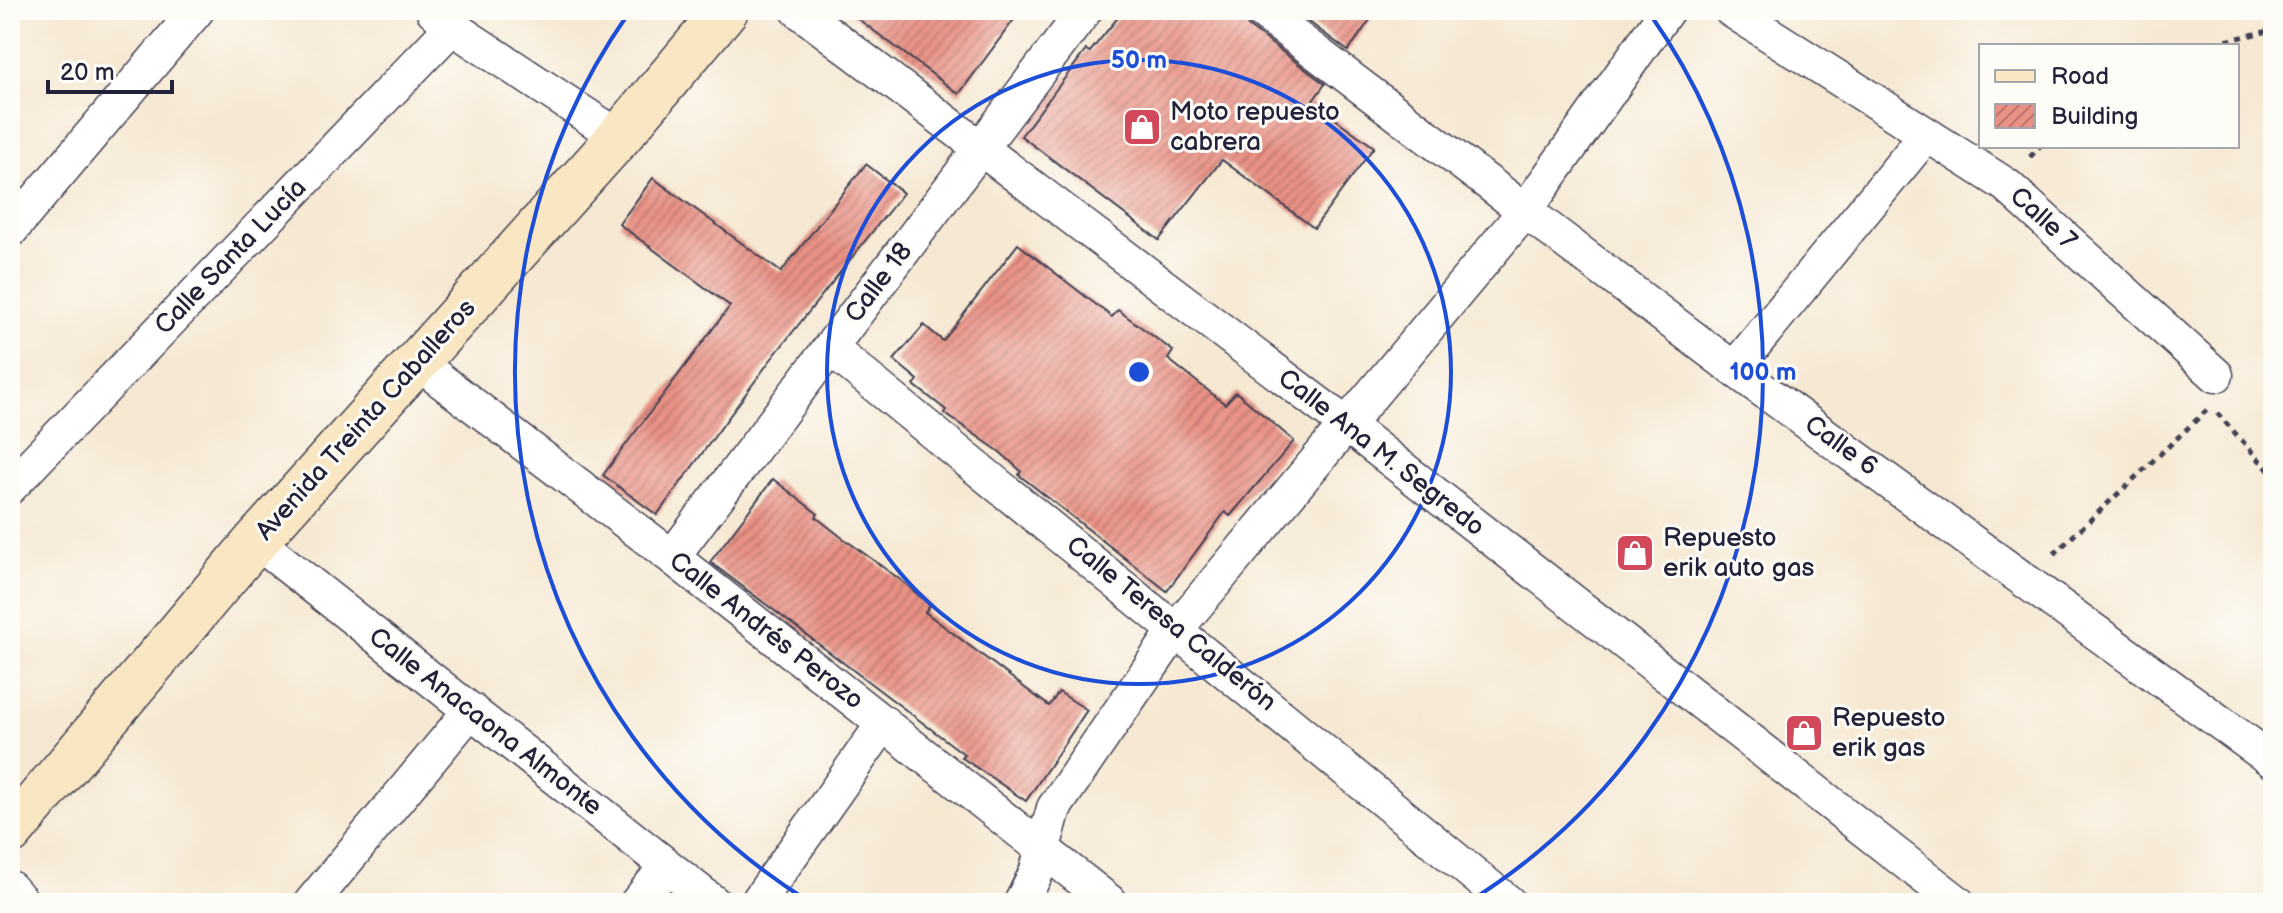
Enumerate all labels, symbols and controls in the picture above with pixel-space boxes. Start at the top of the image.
scale bar [48,44,172,94]
legend [1979,44,2239,148]
text: 50 m [1111,46,1167,75]
text: 20 m [60,58,115,87]
text: Road [2051,62,2109,91]
place label: Moto repuesto cabrera [1170,97,1340,158]
text: Building [2051,102,2138,131]
shop icon: Moto repuesto cabrera [1121,106,1163,148]
street label: Calle Santa Lucía [149,173,313,341]
street label: Calle 7 [2003,181,2083,257]
street label: Calle 18 [839,237,919,329]
street label: Avenida Treinta Caballeros [250,293,483,547]
centre of rings [1125,358,1153,386]
text: 100 m [1730,358,1796,387]
street label: Calle Ana M. Segredo [1272,363,1490,543]
street label: Calle 6 [1798,409,1884,483]
place label: Repuesto erik auto gas [1663,523,1815,584]
street label: Calle Teresa Calderón [1060,530,1282,718]
shop icon: Repuesto erik auto gas [1614,532,1656,574]
street label: Calle Andrés Perozo [663,546,869,716]
street label: Calle Anacaona Almonte [362,621,608,823]
place label: Repuesto erik gas [1832,703,1945,764]
shop icon: Repuesto erik gas [1783,712,1825,754]

